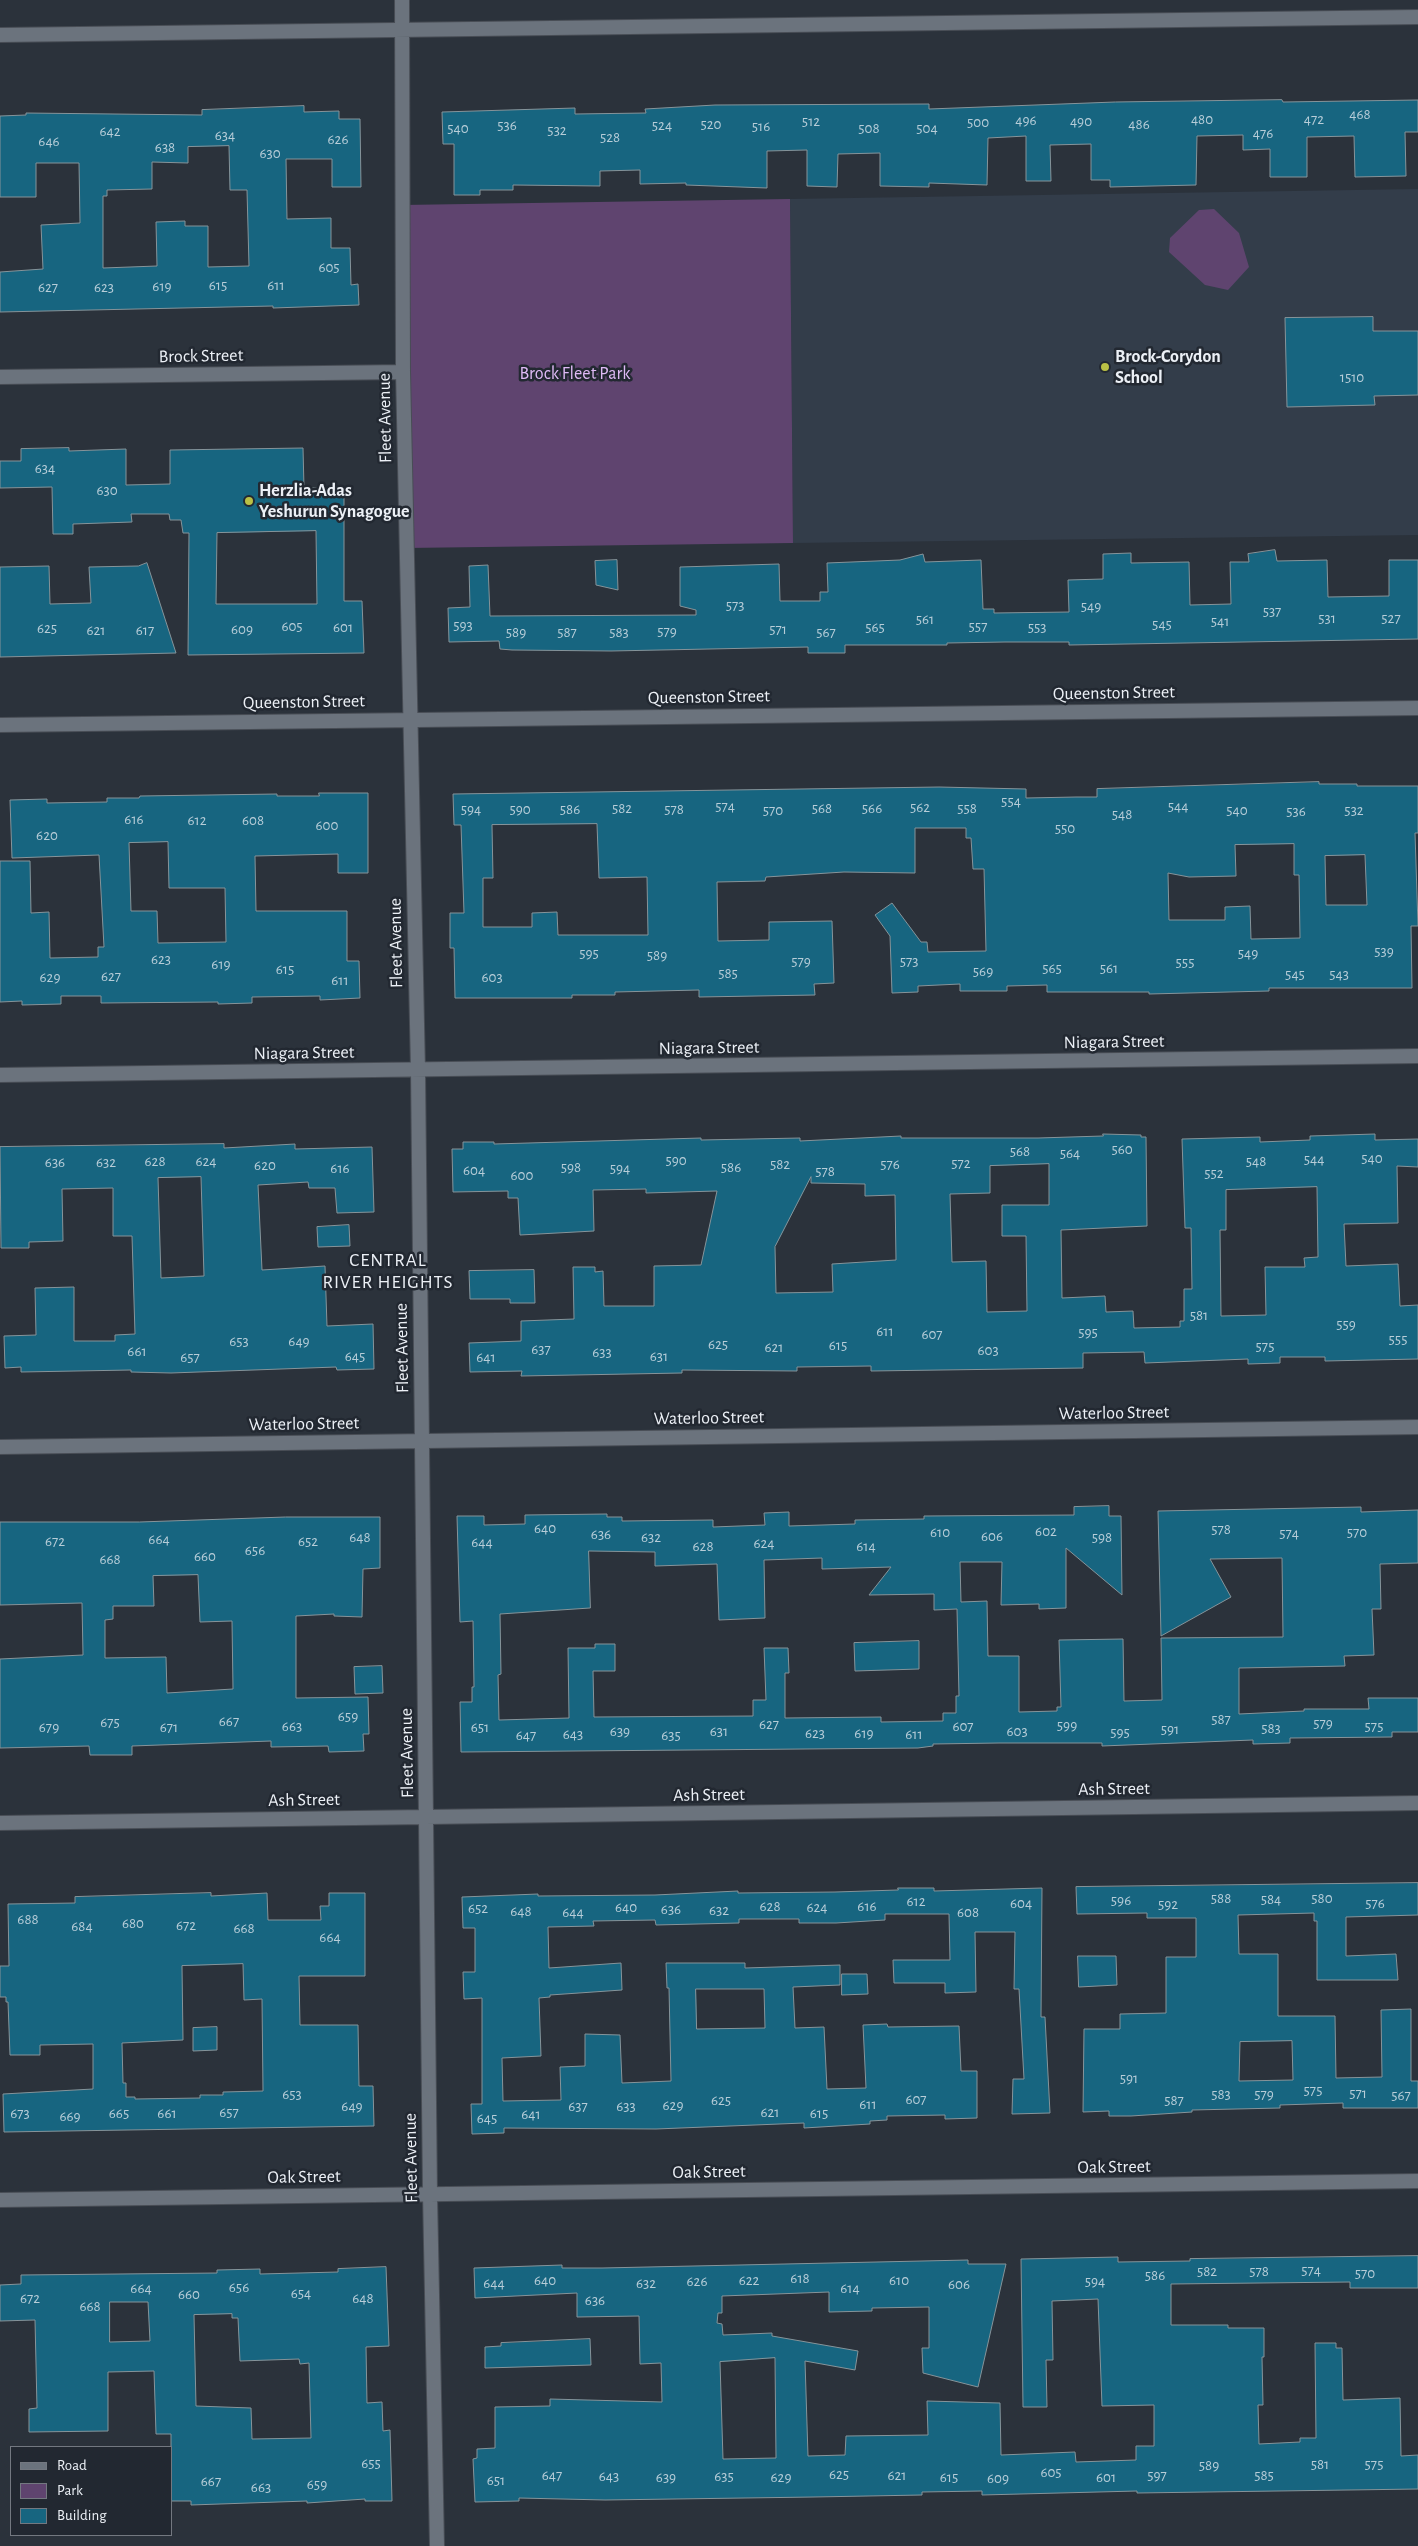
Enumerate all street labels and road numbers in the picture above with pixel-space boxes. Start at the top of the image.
street label: Brock Street [159,344,243,368]
street label: Fleet Avenue [373,373,397,463]
street label: Queenston Street [1053,681,1175,705]
street label: Queenston Street [648,685,770,709]
street label: Queenston Street [243,690,365,714]
street label: Fleet Avenue [384,898,408,988]
street label: Niagara Street [1063,1030,1165,1054]
street label: Niagara Street [658,1036,760,1060]
street label: Niagara Street [253,1041,355,1065]
street label: Fleet Avenue [390,1303,414,1393]
street label: Waterloo Street [1059,1401,1169,1425]
street label: Waterloo Street [654,1406,764,1430]
street label: Waterloo Street [249,1412,359,1436]
street label: Fleet Avenue [395,1708,419,1798]
street label: Ash Street [1078,1778,1150,1800]
street label: Ash Street [673,1784,745,1806]
street label: Ash Street [268,1789,340,1811]
street label: Fleet Avenue [399,2113,423,2203]
street label: Oak Street [1077,2156,1151,2178]
street label: Oak Street [672,2161,746,2183]
street label: Oak Street [267,2166,341,2188]

